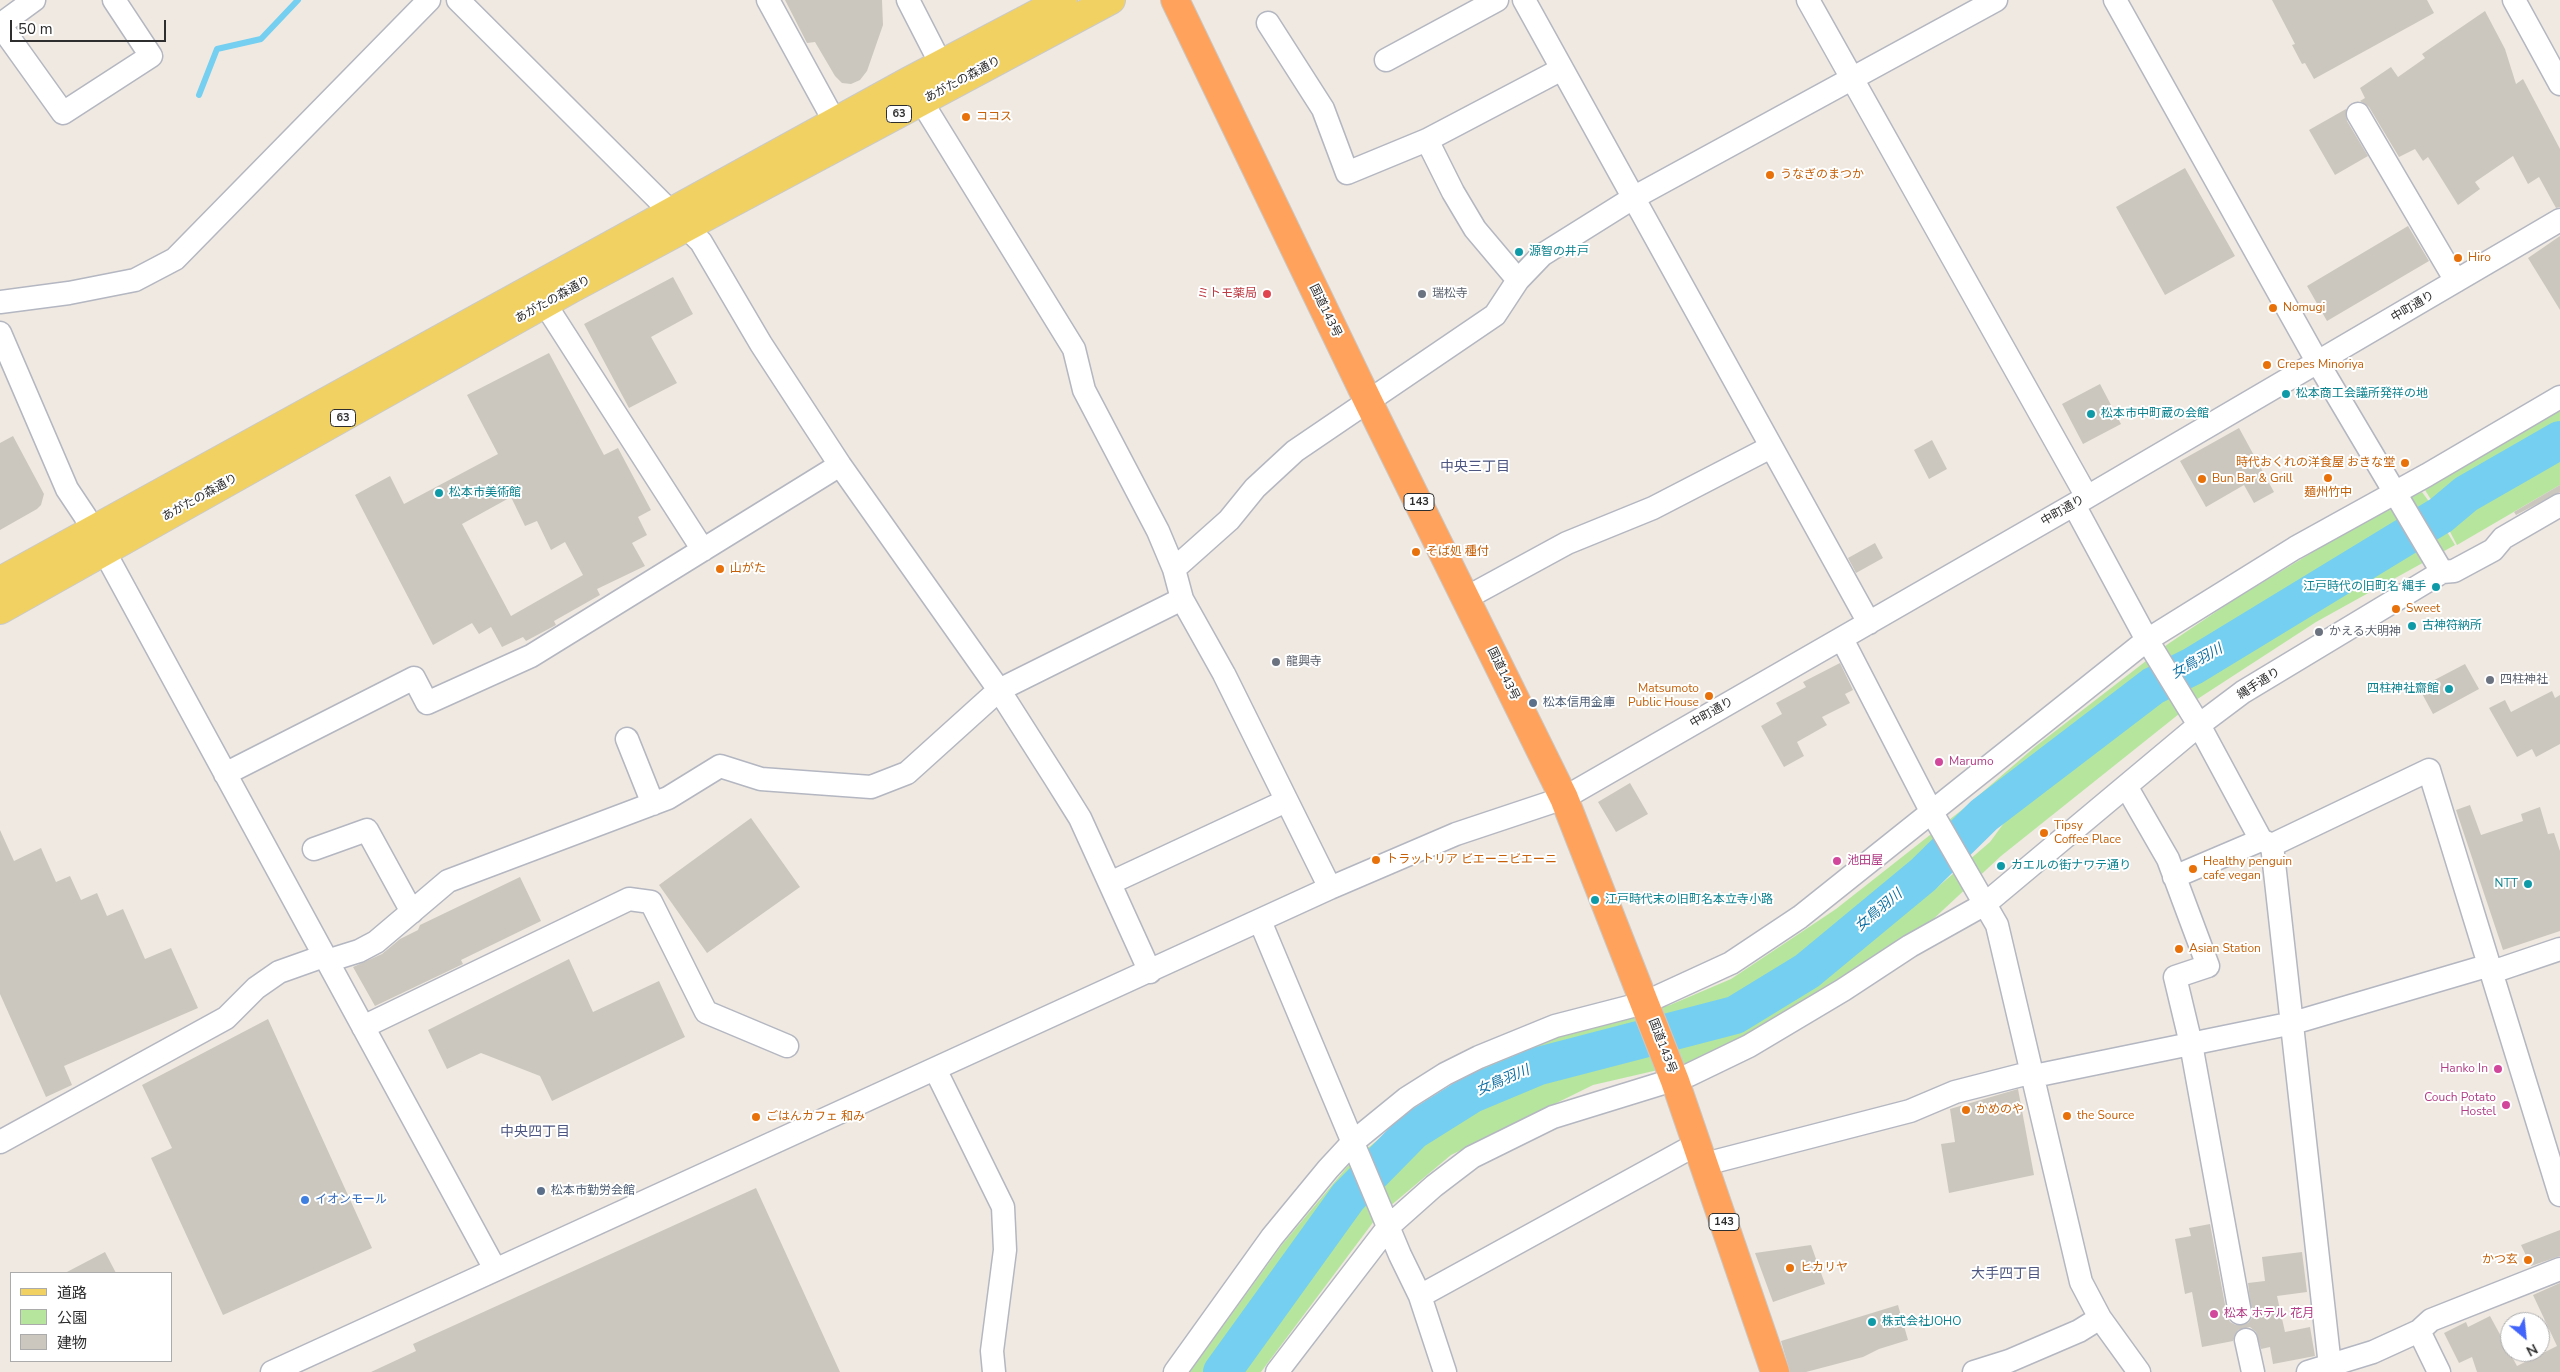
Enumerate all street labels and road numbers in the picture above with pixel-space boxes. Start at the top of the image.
street label: あがたの森通り [923,54,1003,106]
road number: 63 [886,106,912,122]
street label: あがたの森通り [513,273,593,327]
street label: 国道143号 [1306,282,1344,340]
street label: 中町通り [2389,288,2437,326]
road number: 63 [330,409,356,426]
street label: あがたの森通り [160,471,240,525]
street label: 中町通り [2039,493,2087,529]
road number: 143 [1404,494,1434,511]
street label: 国道143号 [1484,645,1522,703]
street label: 縄手通り [2235,665,2283,703]
street label: 中町通り [1688,695,1736,731]
street label: 国道143号 [1645,1017,1679,1075]
road number: 143 [1709,1214,1739,1230]

